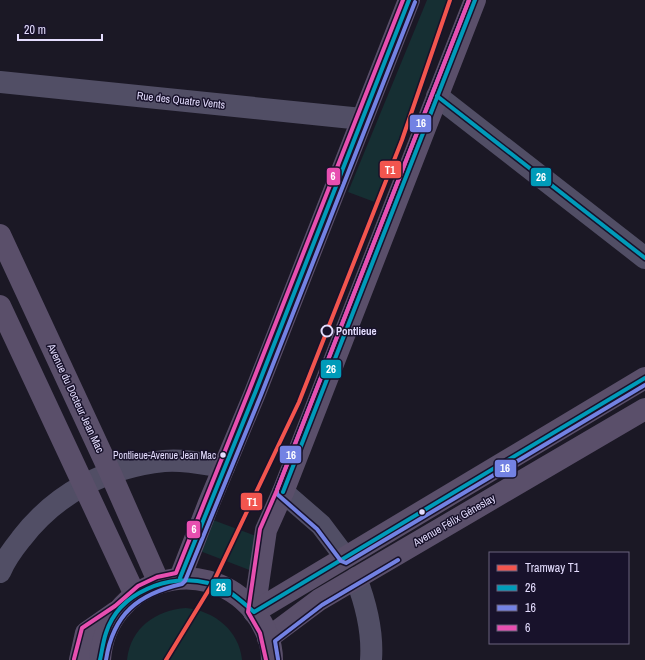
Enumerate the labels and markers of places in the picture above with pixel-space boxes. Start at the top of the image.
marker: Pontlieue [320,324,334,338]
place label: Pontlieue [336,324,377,338]
place label: Pontlieue-Avenue Jean Mac [113,449,216,462]
marker: Pontlieue-Avenue Jean Mac [218,450,228,460]
unlabelled marker [417,507,427,517]

